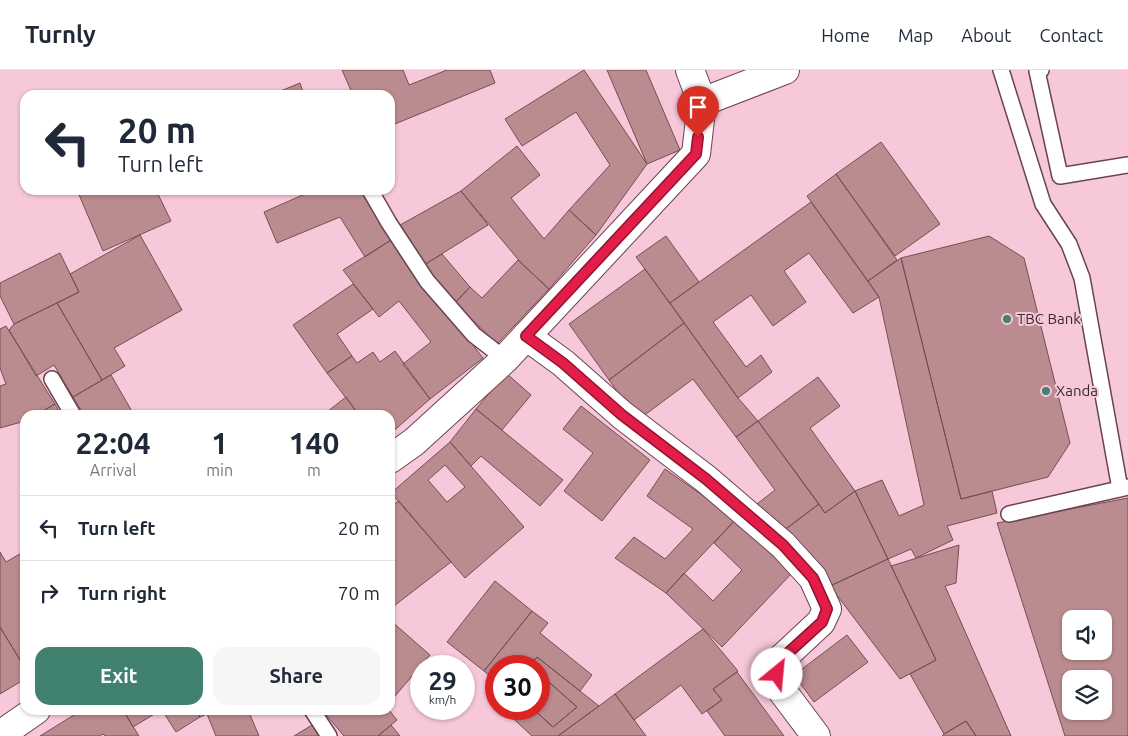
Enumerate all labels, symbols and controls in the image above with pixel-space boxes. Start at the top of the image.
text: Turnly [25,21,96,48]
text: Home [821,25,870,45]
text: Map [898,25,933,45]
text: About [961,25,1011,45]
text: Contact [1039,25,1103,45]
pin [677,86,719,137]
icon: arrive [684,93,712,121]
icon: left [35,110,100,175]
text: 20 m [118,110,196,150]
text: Turn left [118,151,203,176]
place label: TBC Bank [1017,310,1081,327]
marker: TBC Bank [1001,313,1013,325]
place label: Xanda [1056,382,1098,399]
marker: Xanda [1040,385,1052,397]
text: 22:04 [76,426,151,460]
text: 1 [211,426,228,460]
text: 140 [289,426,339,460]
text: Arrival [90,461,136,479]
text: min [206,461,233,479]
text: m [307,461,321,479]
icon: left [35,514,63,542]
text: Turn left [78,517,156,539]
text: 20 m [338,517,380,539]
icon: right [35,579,63,607]
text: Turn right [78,582,166,604]
text: 70 m [338,582,380,604]
map controls [1062,610,1112,720]
button: sound [1062,610,1112,660]
button: Exit [35,647,203,705]
button: Share [213,647,380,705]
position arrow [750,647,802,699]
speed limit sign: 30 [485,655,550,720]
text: 29 [428,667,457,695]
button: layers [1062,670,1112,720]
text: km/h [429,693,456,706]

